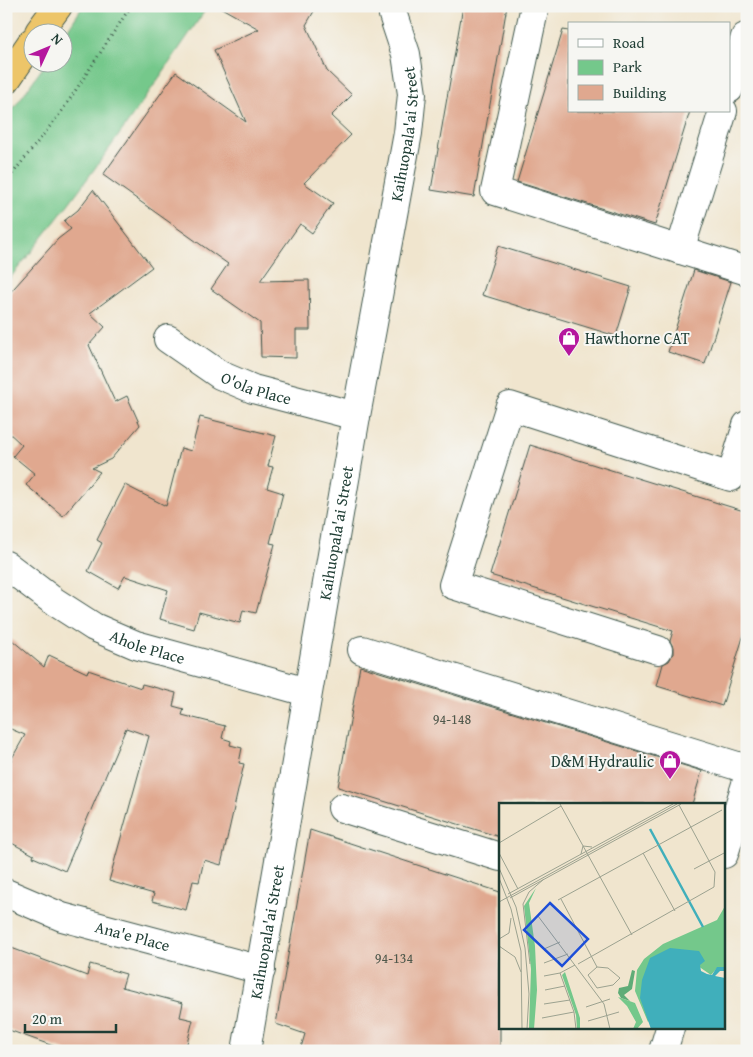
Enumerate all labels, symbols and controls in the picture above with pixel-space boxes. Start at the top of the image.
north arrow [22,22,72,72]
legend [568,22,730,112]
text: N [47,29,68,50]
text: Road [613,32,644,53]
text: Park [613,56,642,77]
street label: Kaihuopala'ai Street [384,65,424,203]
text: Building [613,82,667,103]
shop icon: Hawthorne CAT [557,326,581,357]
place label: Hawthorne CAT [585,326,690,350]
street label: O'ola Place [217,365,294,411]
street label: Kaihuopala'ai Street [312,463,359,602]
street label: Ahole Place [106,623,188,670]
house number: 94-148 [433,709,472,729]
place label: D&M Hydraulic [551,749,654,773]
shop icon: D&M Hydraulic [658,749,682,780]
inset map [499,803,726,1030]
street label: Kaihuopala'ai Street [243,862,290,1001]
street label: Ana'e Place [92,914,173,957]
house number: 94-134 [375,948,414,968]
scale bar [25,1002,116,1034]
text: 20 m [32,1008,63,1029]

